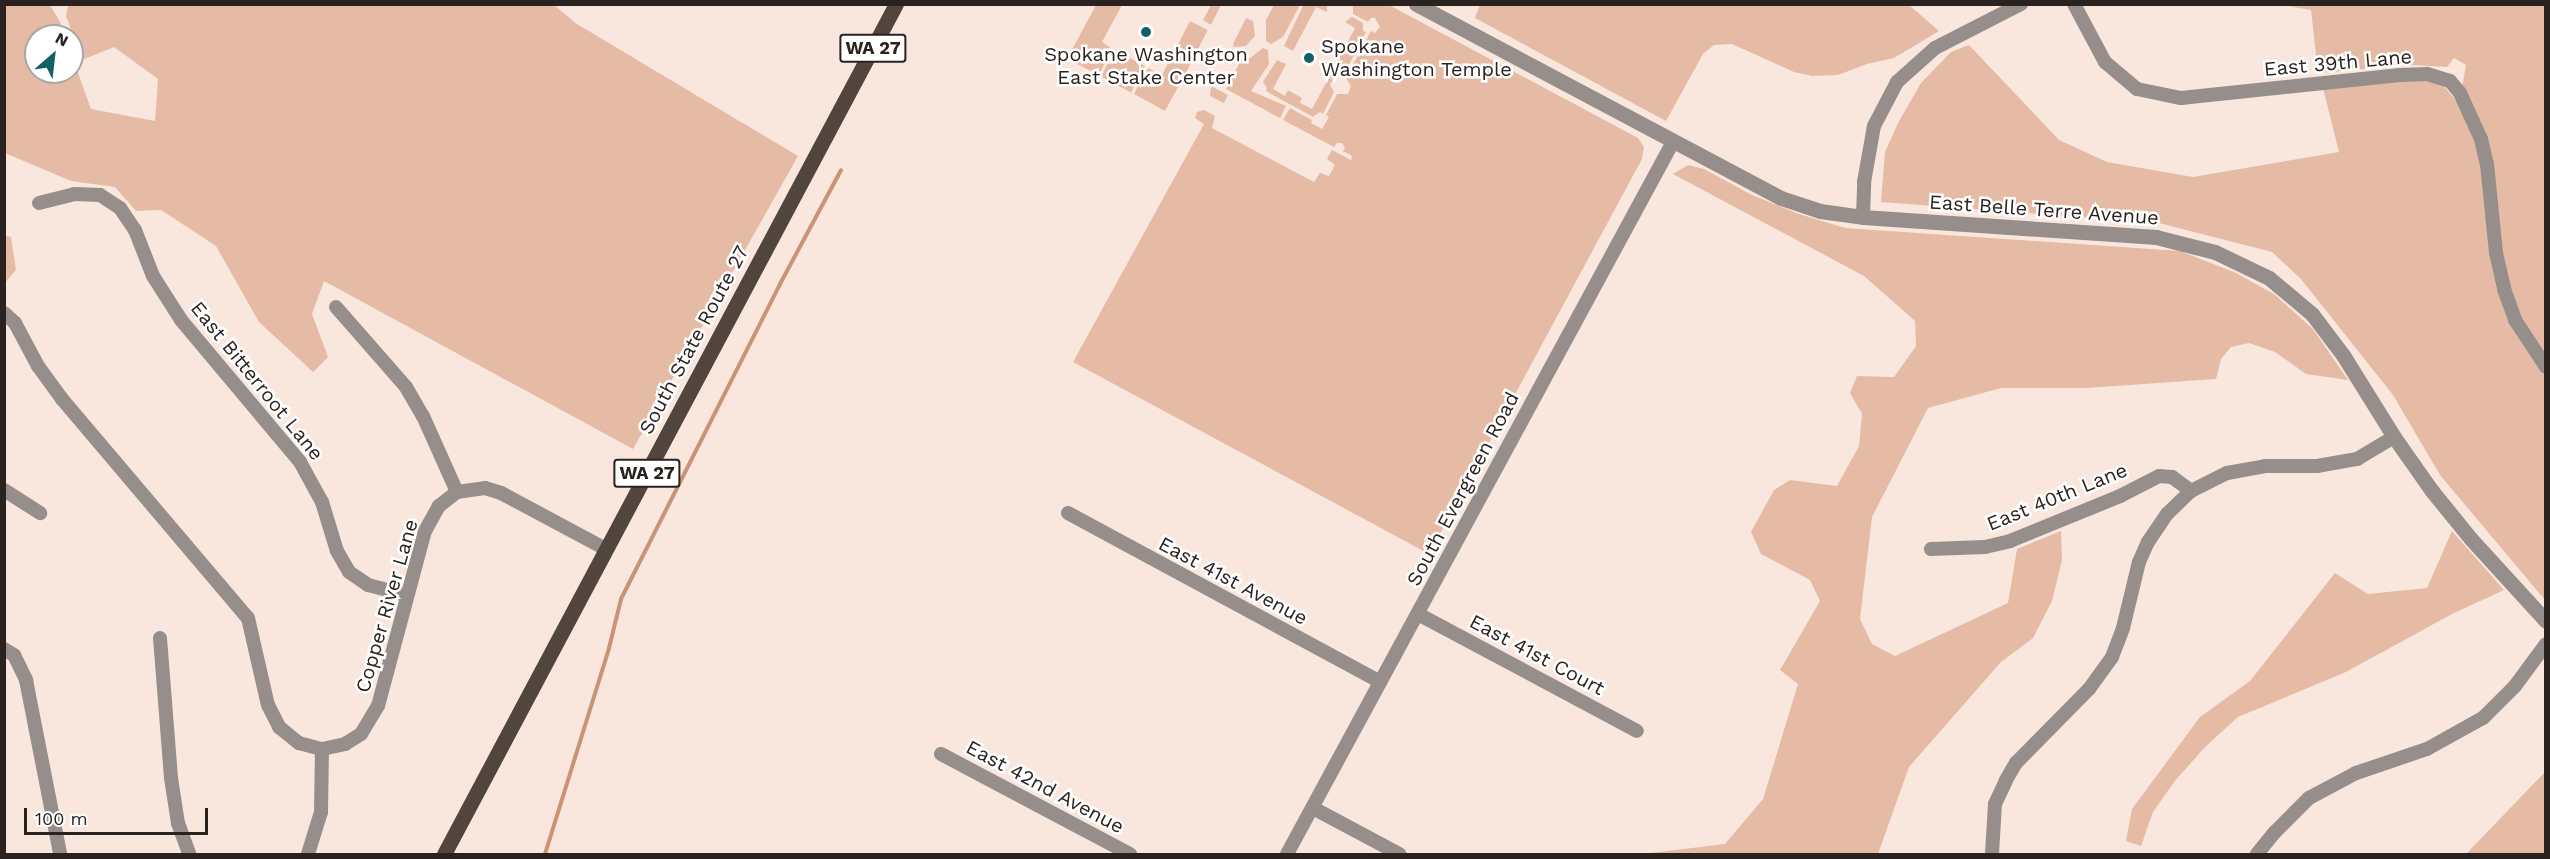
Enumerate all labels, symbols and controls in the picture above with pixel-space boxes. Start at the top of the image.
north arrow [24,24,84,84]
marker: Spokane Washington East Stake Center [1139,25,1153,39]
text: N [52,28,71,51]
road number: WA 27 [838,33,908,63]
place label: Spokane Washington Temple [1321,34,1512,81]
place label: Spokane Washington East Stake Center [1044,42,1248,89]
street label: East 39th Lane [2263,45,2413,81]
marker: Spokane Washington Temple [1302,51,1316,65]
street label: East Belle Terre Avenue [1928,190,2160,230]
street label: South State Route 27 [634,242,754,438]
street label: East Bitterroot Lane [186,297,328,465]
street label: South Evergreen Road [1402,388,1524,590]
road number: WA 27 [612,458,682,488]
street label: East 40th Lane [1983,458,2131,536]
street label: Copper River Lane [351,516,423,696]
street label: East 41st Avenue [1154,531,1312,631]
street label: East 41st Court [1465,609,1609,701]
street label: East 42nd Avenue [962,735,1128,839]
scale bar [27,796,212,834]
text: 100 m [35,808,88,829]

